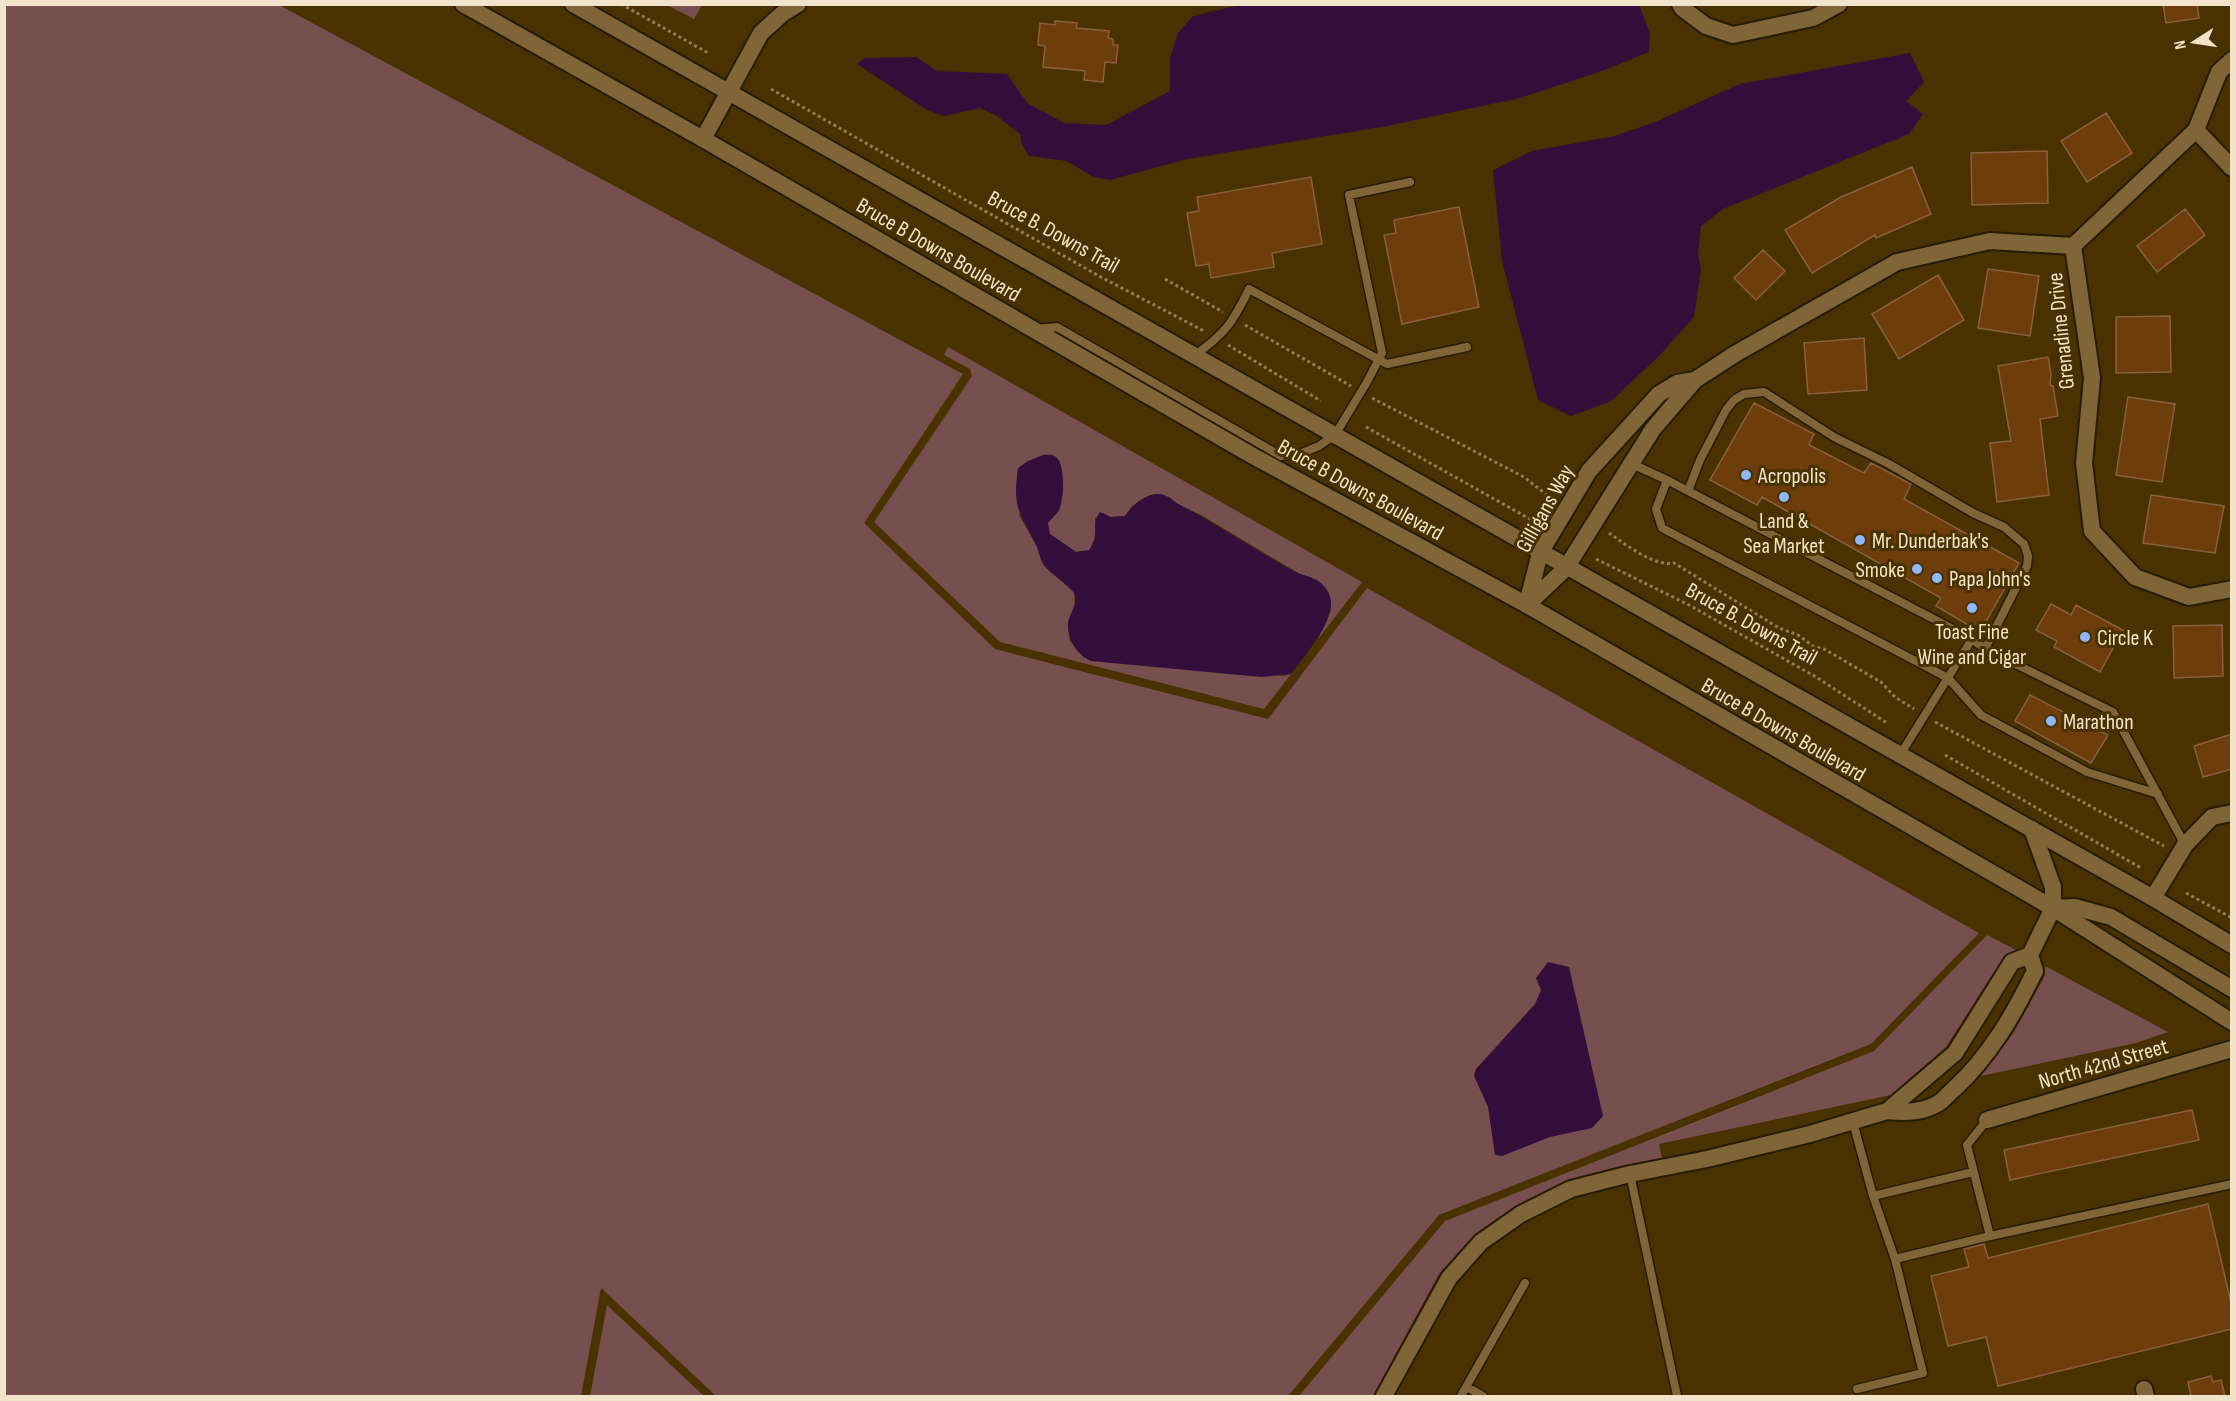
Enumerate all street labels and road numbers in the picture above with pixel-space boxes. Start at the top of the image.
street label: Bruce B. Downs Trail [983,185,1124,280]
street label: Bruce B Downs Boulevard [851,192,1025,308]
street label: Grenadine Drive [2042,271,2081,391]
street label: Bruce B Downs Boulevard [1273,434,1448,547]
street label: Gilligans Way [1510,460,1581,557]
street label: Bruce B. Downs Trail [1681,577,1822,672]
street label: Bruce B Downs Boulevard [1696,672,1870,788]
street label: North 42nd Street [2036,1033,2172,1096]

